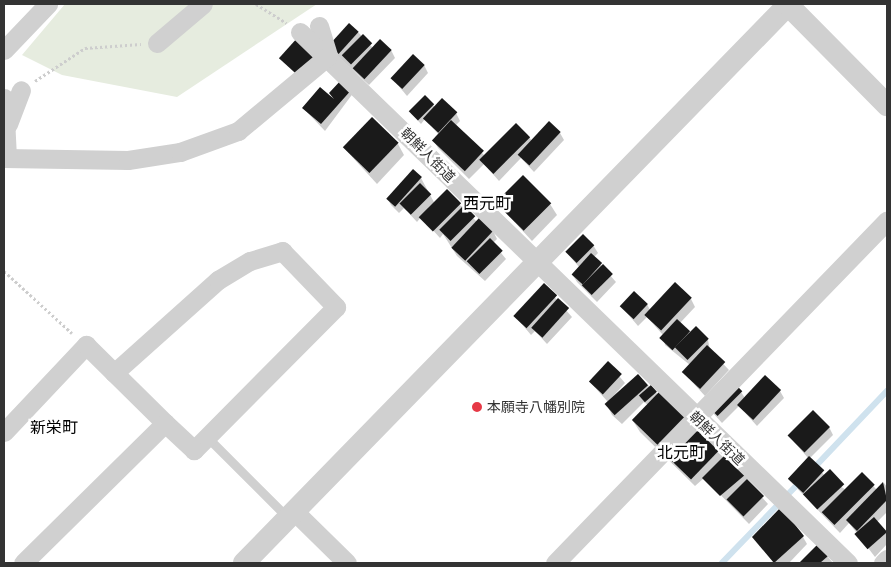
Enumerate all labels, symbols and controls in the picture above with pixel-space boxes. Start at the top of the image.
street label: 朝鮮人街道 [397,124,459,186]
district label: 西元町 [463,193,511,213]
place label: 本願寺八幡別院 [487,399,585,415]
marker: 本願寺八幡別院 [471,401,483,413]
street label: 朝鮮人街道 [686,408,748,468]
district label: 新栄町 [30,417,78,437]
district label: 北元町 [657,442,705,462]

